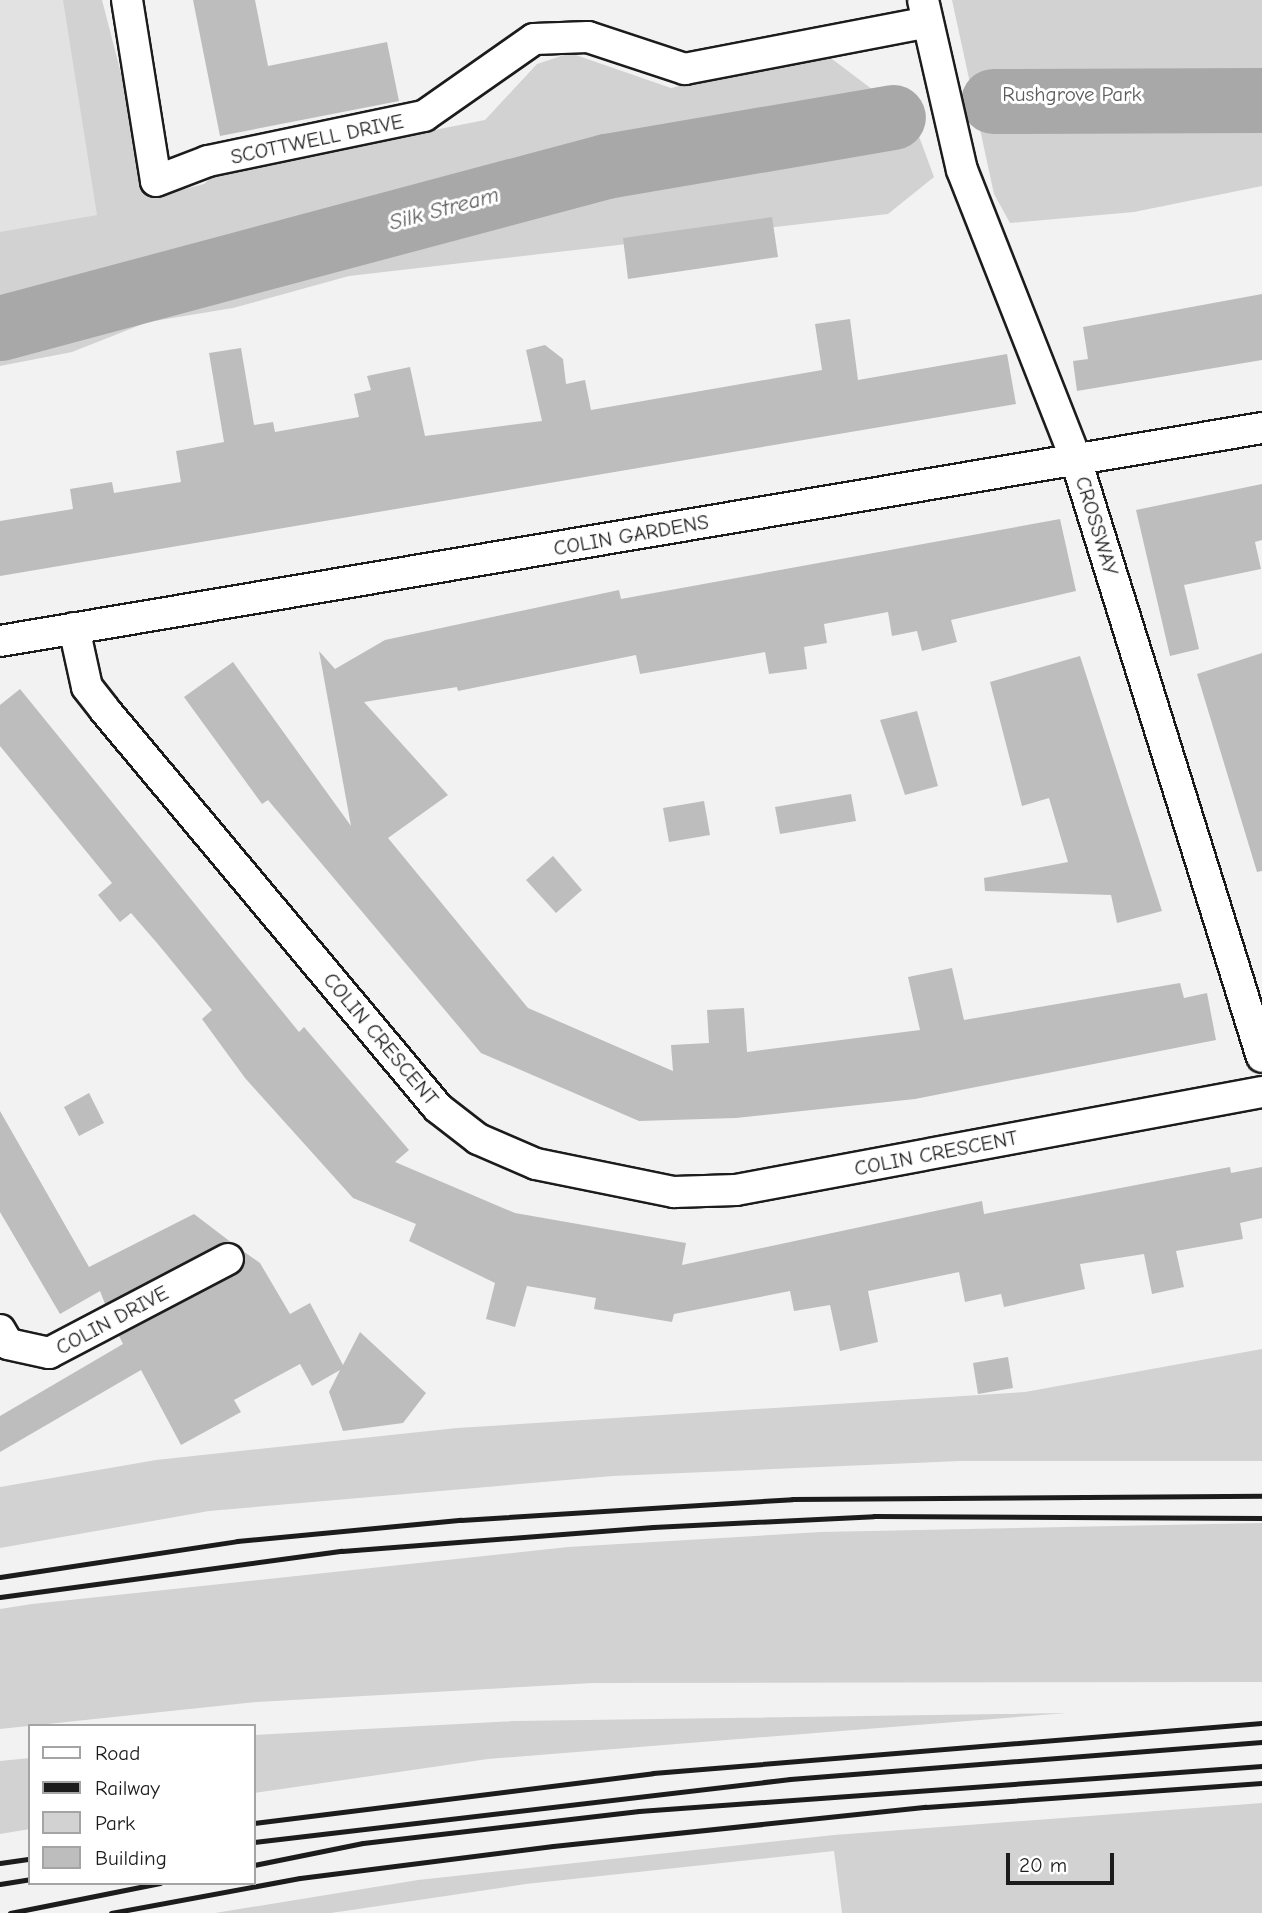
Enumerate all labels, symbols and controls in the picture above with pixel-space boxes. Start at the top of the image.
park label: Rushgrove Park [1002,81,1142,107]
street label: SCOTTWELL DRIVE [228,108,406,170]
water label: Silk Stream [386,181,502,237]
street label: CROSSWAY [1070,473,1124,579]
street label: COLIN GARDENS [552,509,710,561]
street label: COLIN CRESCENT [318,967,444,1111]
street label: COLIN CRESCENT [852,1125,1020,1181]
street label: COLIN DRIVE [51,1280,173,1360]
legend [28,1724,256,1885]
text: Road [95,1741,140,1765]
text: Railway [95,1776,160,1800]
text: Park [95,1811,135,1835]
scale bar [1010,1840,1118,1884]
text: Building [95,1846,167,1870]
text: 20 m [1019,1853,1067,1877]

